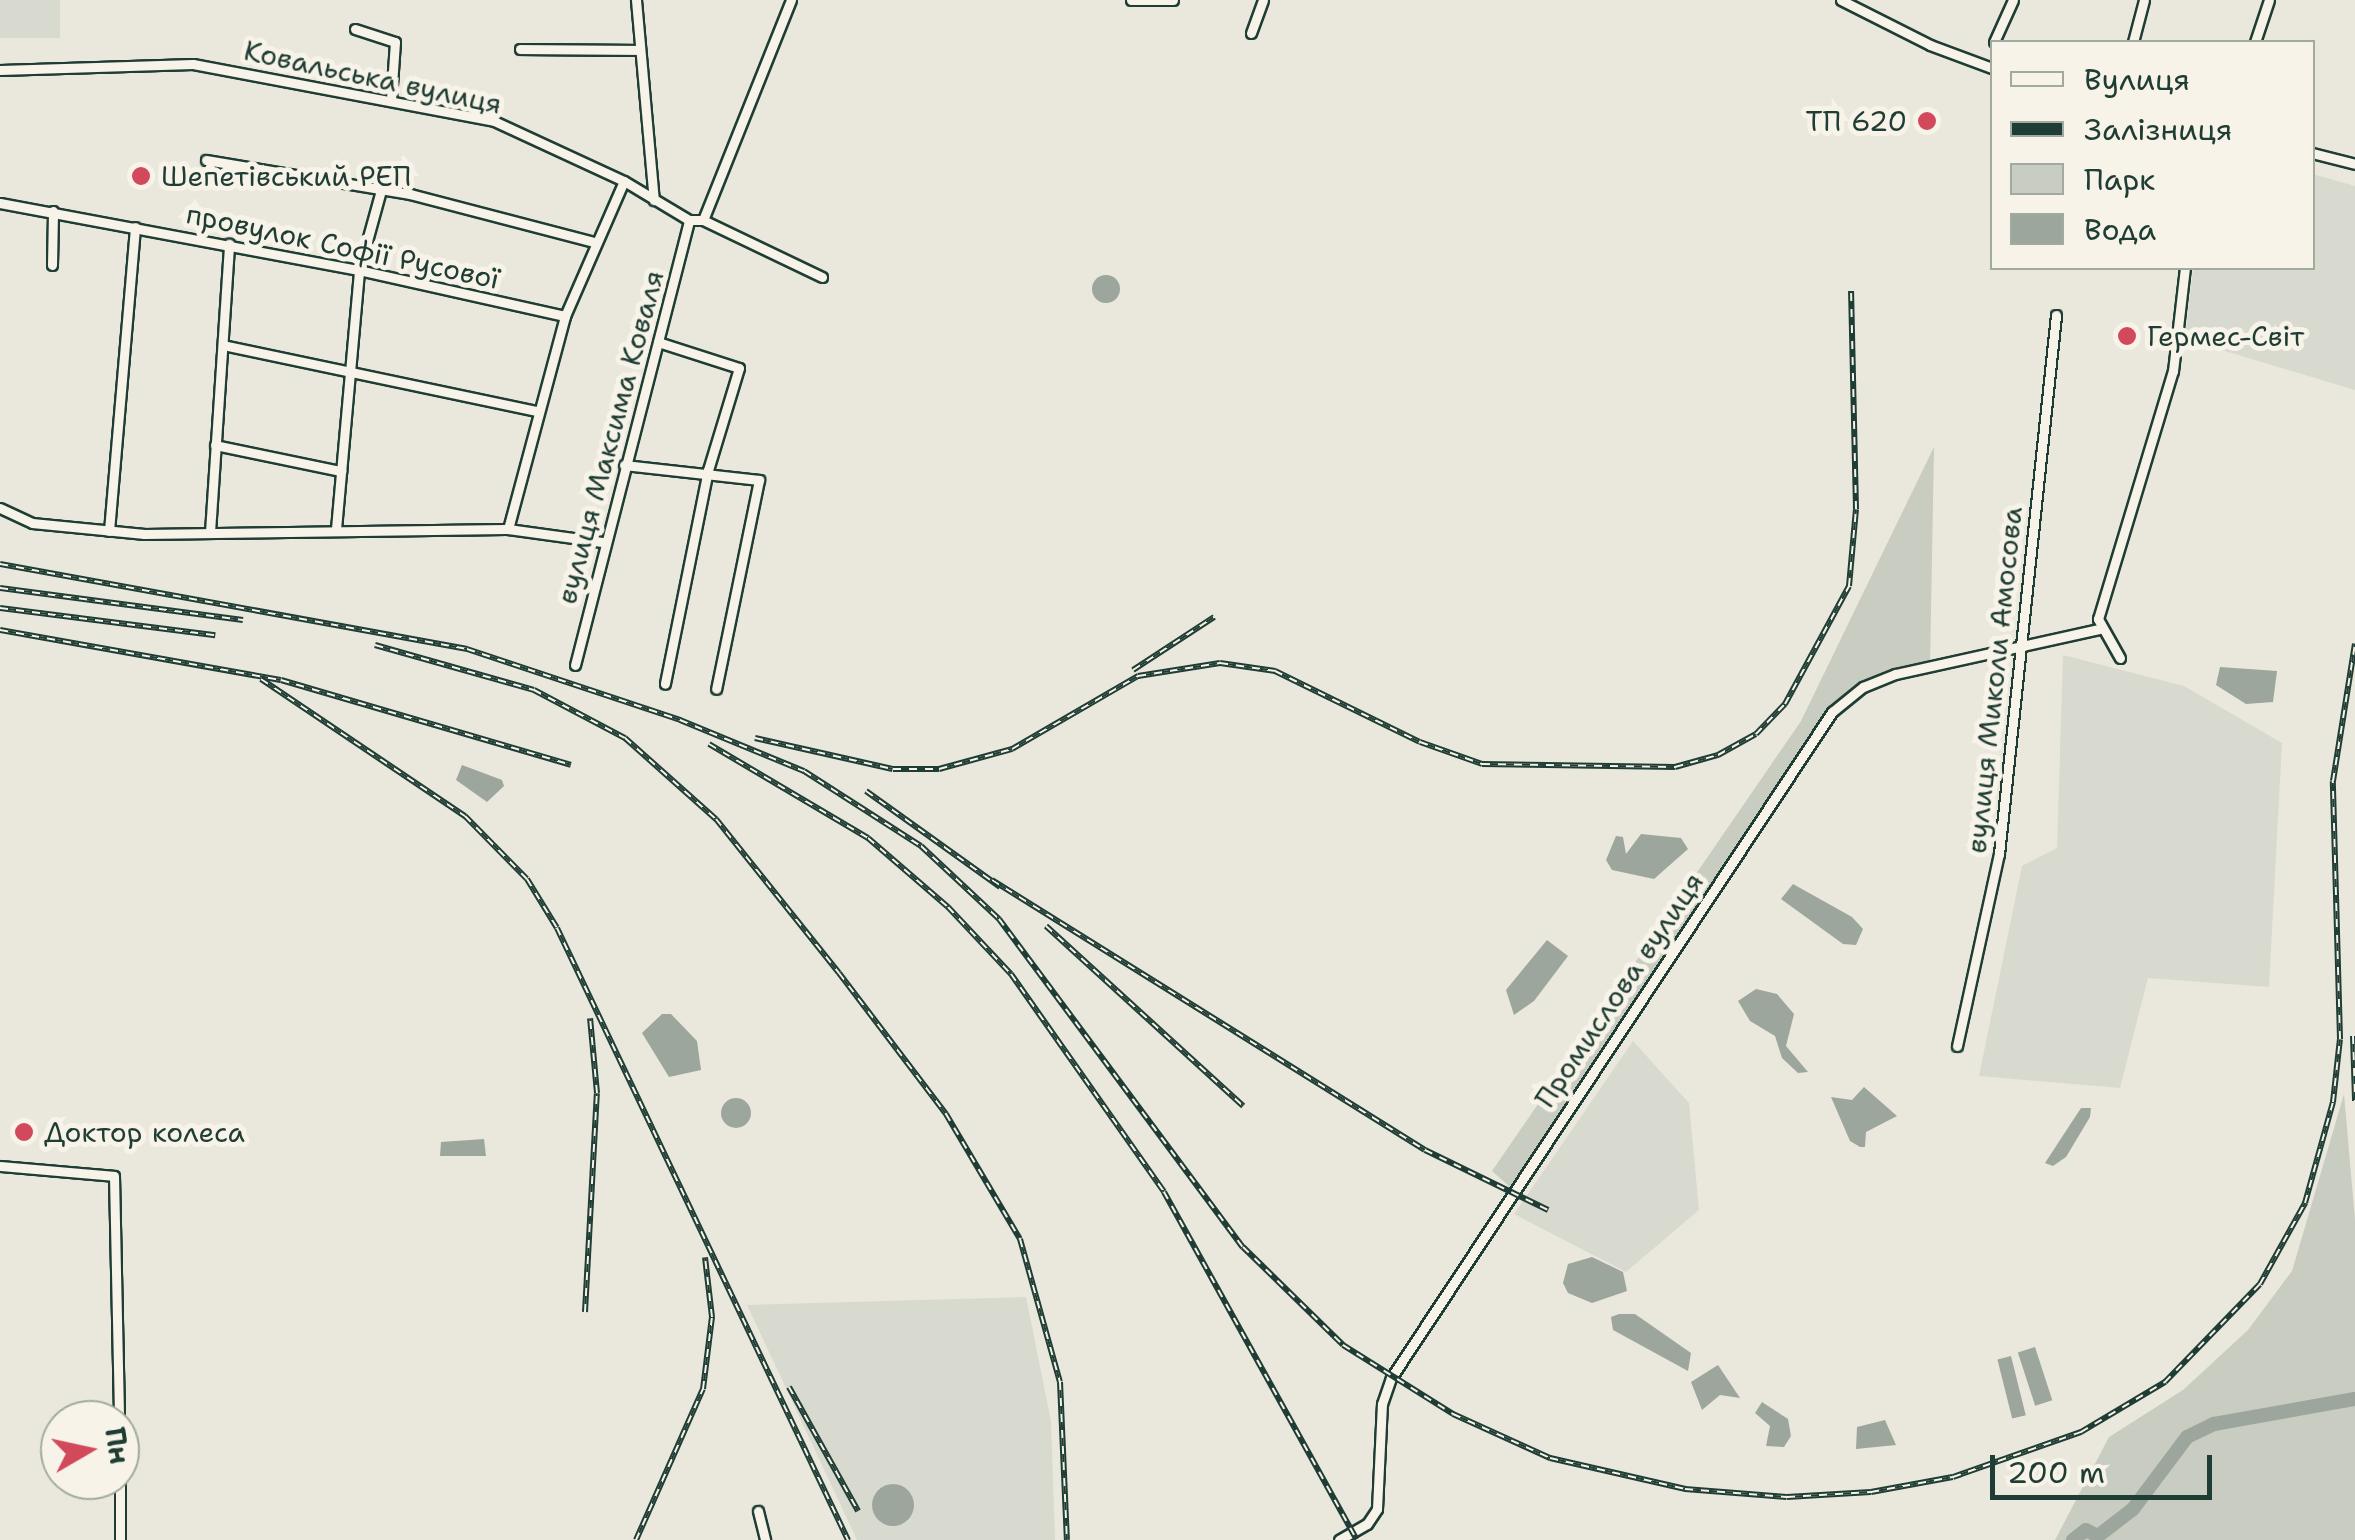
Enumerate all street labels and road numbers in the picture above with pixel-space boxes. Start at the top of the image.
street label: Ковальська вулиця [241,33,505,121]
street label: провулок Софії Русової [183,196,503,296]
street label: вулиця Максима Коваля [549,267,671,607]
street label: вулиця Миколи Амосова [1959,505,2029,855]
street label: Промислова вулиця [1528,866,1710,1114]

